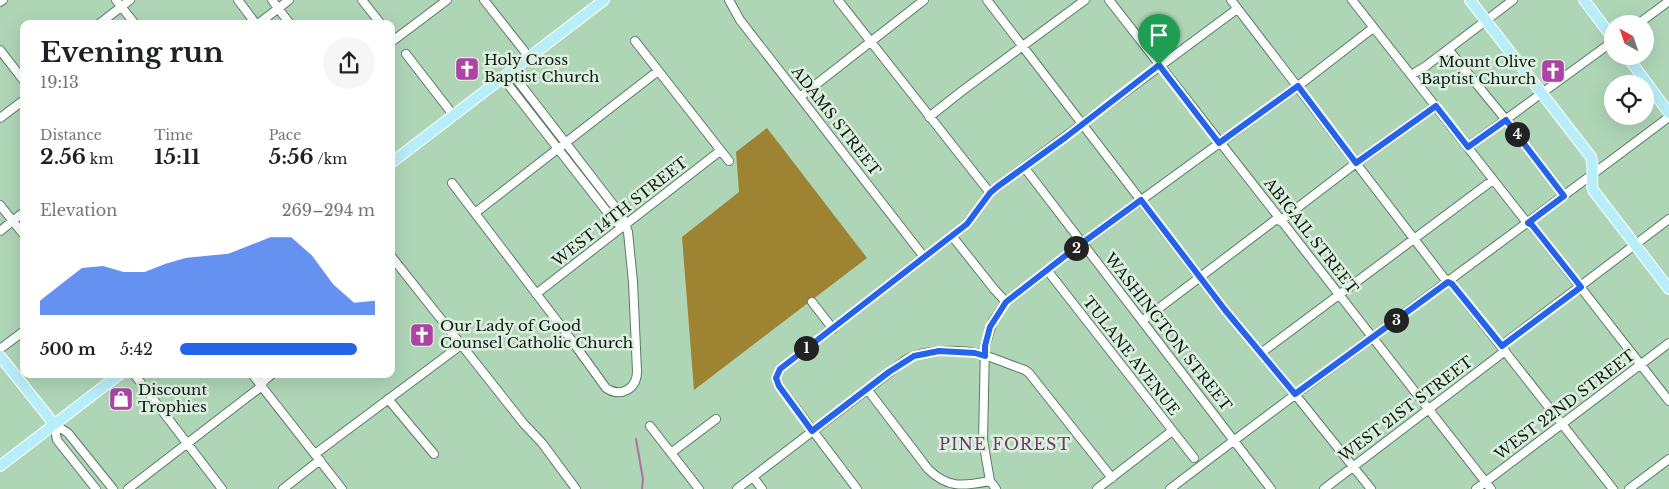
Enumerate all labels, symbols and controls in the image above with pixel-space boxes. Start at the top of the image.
pin [1138,14,1180,65]
north arrow [1604,15,1654,65]
map controls [1604,15,1654,125]
icon: arrive [1145,21,1173,49]
text: Evening run [40,35,224,70]
button: share [323,37,375,89]
place label: Holy Cross Baptist Church [484,50,599,86]
place label: Mount Olive Baptist Church [1421,52,1536,88]
church icon: Holy Cross Baptist Church [454,56,480,82]
church icon: Mount Olive Baptist Church [1540,58,1566,84]
street label: ADAMS STREET [787,61,885,179]
text: 19:13 [40,72,79,92]
button: locate [1604,75,1654,125]
pin: 4 [1504,122,1530,146]
text: 4 [1513,125,1522,143]
text: Distance [40,126,102,144]
text: Time [154,126,193,144]
text: Pace [269,126,301,144]
text: 2.56 [40,144,86,170]
text: 15:11 [154,144,200,170]
text: 5:56 [269,144,314,170]
text: km [86,150,113,168]
text: /km [314,150,347,168]
street label: WEST 14TH STREET [547,153,691,271]
street label: ABIGAIL STREET [1260,173,1363,297]
text: Elevation [40,200,117,220]
text: 269–294 m [282,200,375,220]
pin: 2 [1064,236,1088,260]
text: 2 [1072,239,1081,257]
street label: WASHINGTON STREET [1100,248,1236,414]
street label: TULANE AVENUE [1079,292,1184,419]
pin: 3 [1384,308,1408,332]
text: 3 [1392,311,1401,329]
place label: Our Lady of Good Counsel Catholic Church [440,316,633,352]
church icon: Our Lady of Good Counsel Catholic Church [409,322,435,348]
pin: 1 [794,336,818,360]
text: 500 m [40,339,96,359]
text: 5:42 [120,339,153,359]
text: 1 [803,339,810,357]
street label: WEST 22ND STREET [1490,346,1639,464]
street label: WEST 21ST STREET [1334,352,1476,466]
place label: Discount Trophies [138,380,207,416]
shop icon: Discount Trophies [108,386,134,412]
district label: PINE FOREST [939,434,1071,454]

